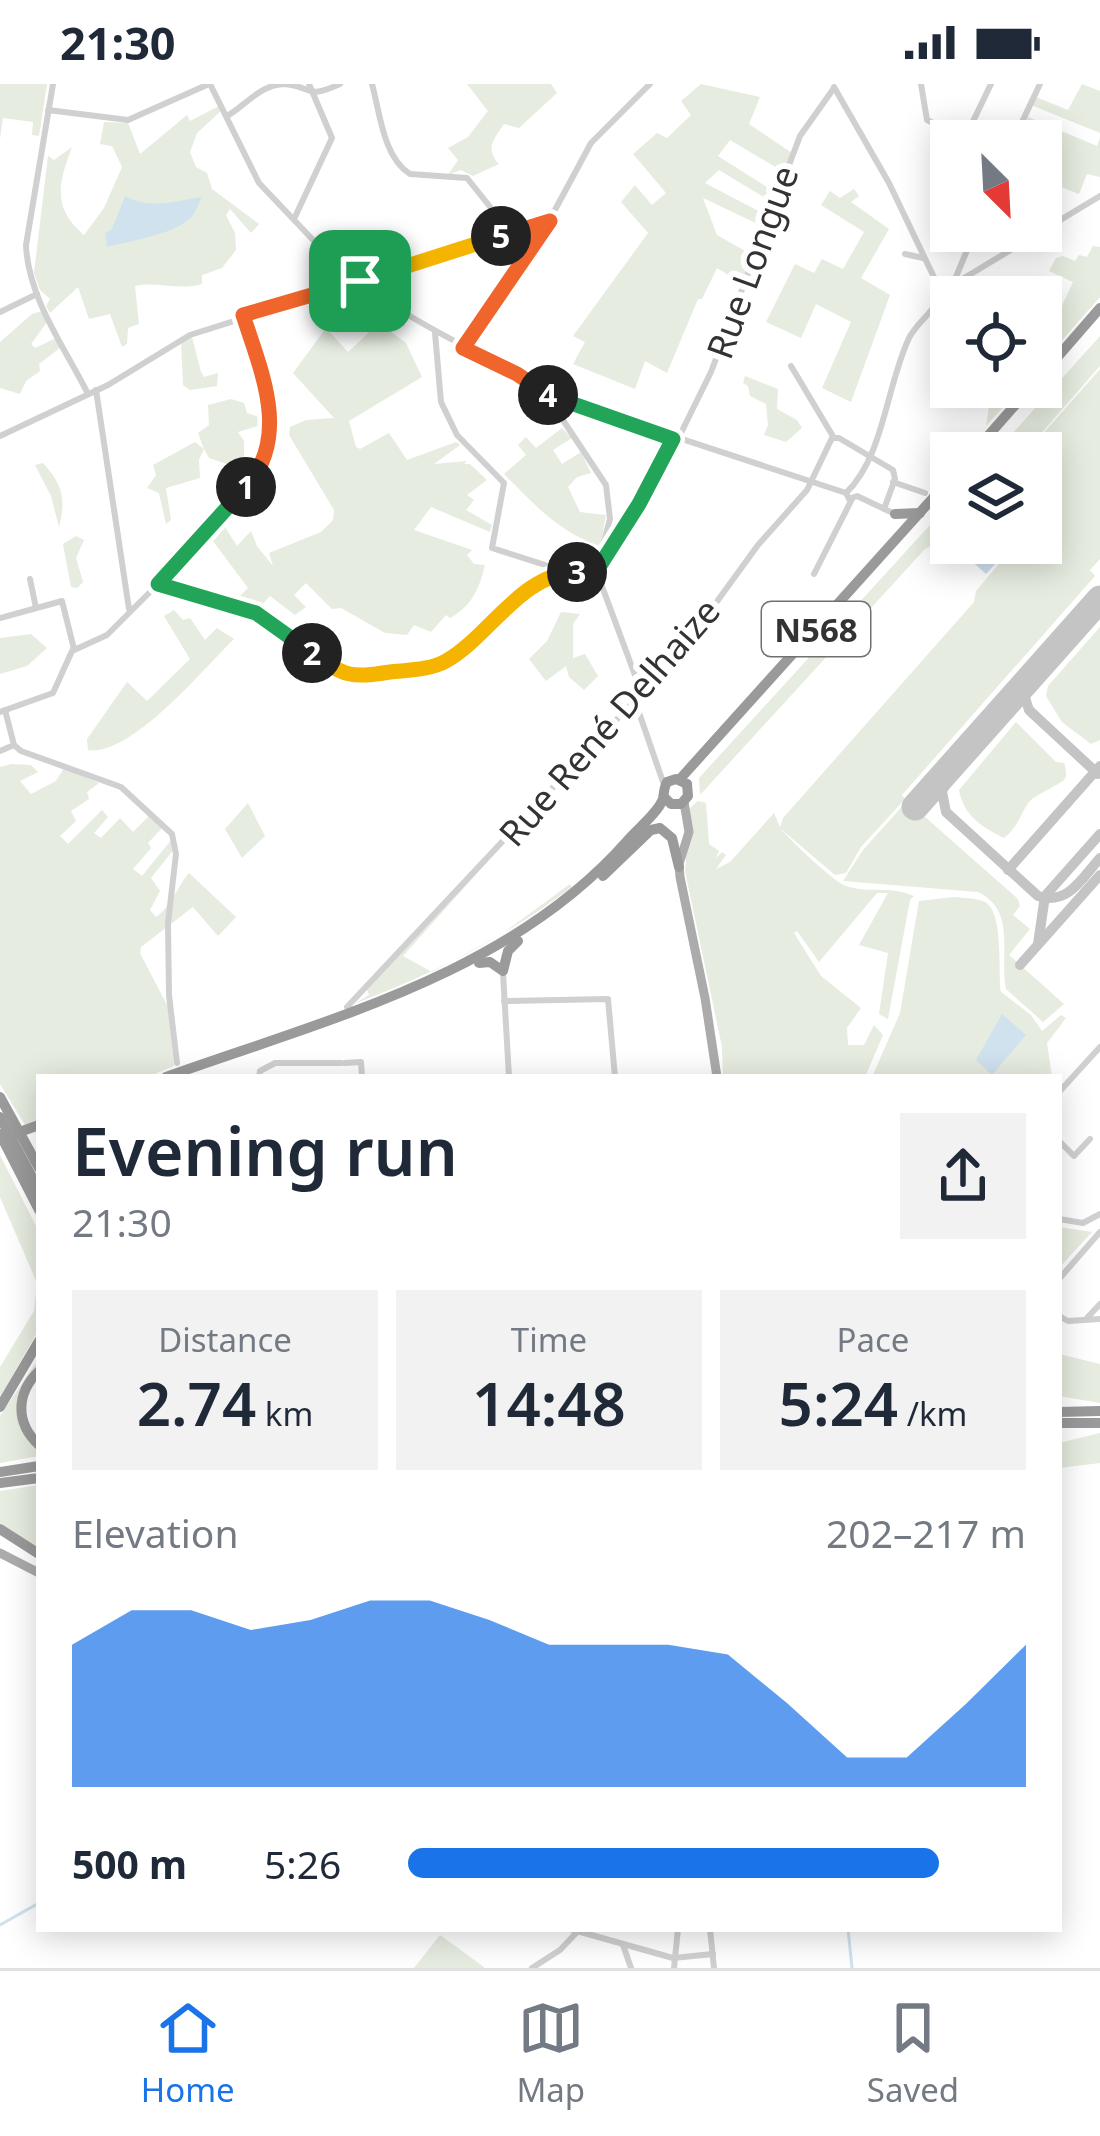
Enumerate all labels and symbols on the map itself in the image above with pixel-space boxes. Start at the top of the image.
north arrow [930,120,1062,252]
street label: Rue Longue [694,159,810,365]
pin: 5 [471,206,531,266]
pin [309,230,411,332]
pin: 4 [518,365,578,425]
pin: 1 [216,457,276,517]
pin: 3 [547,542,607,602]
street label: Rue René Delhaize [488,588,730,856]
road number: N568 [762,602,870,656]
pin: 2 [282,623,342,683]

